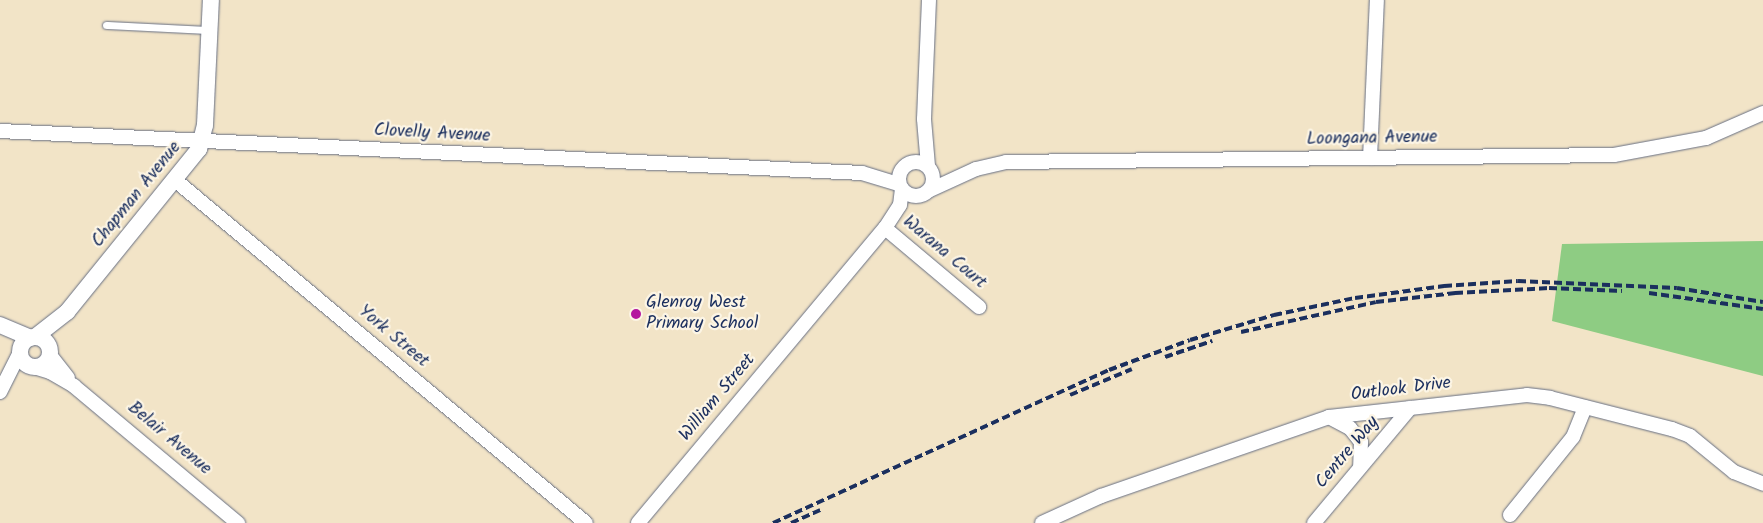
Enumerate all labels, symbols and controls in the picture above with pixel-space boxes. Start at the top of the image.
street label: Clovelly Avenue [373,120,491,148]
street label: Loongana Avenue [1306,127,1438,151]
street label: Chapman Avenue [88,138,186,252]
street label: Warana Court [898,212,990,294]
place label: Glenroy West Primary School [646,293,758,336]
street label: York Street [353,301,433,373]
marker: Glenroy West Primary School [630,308,642,320]
street label: William Street [675,350,761,446]
street label: Outlook Drive [1350,373,1452,407]
street label: Belair Avenue [123,398,215,480]
street label: Centre Way [1312,412,1384,494]

